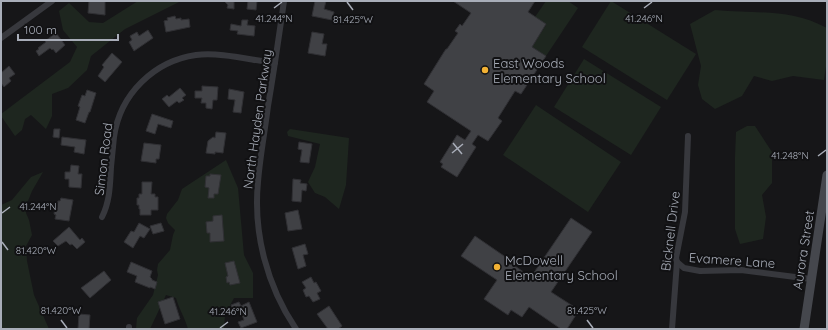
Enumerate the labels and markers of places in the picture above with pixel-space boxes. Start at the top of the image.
place label: East Woods Elementary School [493,55,606,86]
marker: East Woods Elementary School [480,65,490,75]
place label: McDowell Elementary School [505,252,618,283]
marker: McDowell Elementary School [492,262,502,272]

